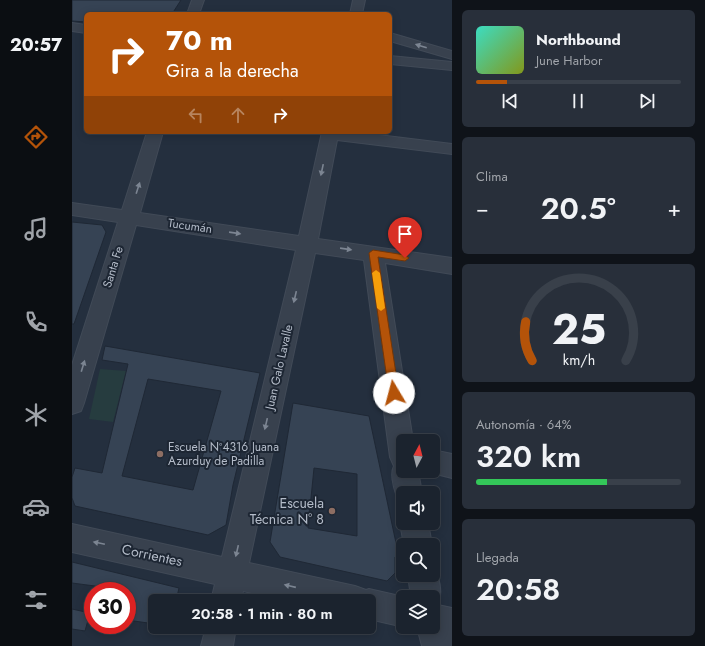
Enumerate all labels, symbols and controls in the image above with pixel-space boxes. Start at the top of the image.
text: 70 m [166,20,233,61]
icon: right [100,28,152,80]
text: Northbound [536,29,621,51]
text: 20:57 [10,32,62,58]
one-way arrow [415,43,427,49]
text: June Harbor [536,51,602,70]
text: Gira a la derecha [166,58,299,84]
icon: previous [499,90,521,112]
icon: pause [567,90,589,112]
icon: next [636,90,658,112]
icon: left [185,104,207,126]
icon: ahead [227,104,249,126]
icon: right [269,104,291,126]
icon: directions [22,123,50,151]
one-way arrow [319,164,325,176]
text: Clima [476,167,508,186]
one-way arrow [135,182,141,194]
text: 20.5° [541,187,616,230]
text: − [476,192,489,224]
text: + [667,192,681,224]
street label: Tucumán [167,214,213,238]
icon: music [22,215,50,243]
pin [388,217,422,258]
icon: arrive [394,223,416,245]
one-way arrow [229,230,241,236]
street label: Santa Fe [98,244,128,290]
one-way arrow [340,246,352,252]
one-way arrow [291,291,297,304]
text: 25 [551,299,606,360]
icon: phone [22,308,50,336]
street label: Juan Galo Lavalle [260,323,298,413]
text: km/h [562,350,595,370]
one-way arrow [80,360,86,372]
position arrow [373,372,415,414]
icon: climate [22,401,50,429]
text: Autonomía · 64% [476,415,572,434]
one-way arrow [263,418,269,430]
north arrow [396,434,440,478]
map controls [396,434,440,634]
text: 320 km [476,435,581,478]
place label: Escuela Nº4316 Juana Azurduy de Padilla [168,438,279,470]
marker: Escuela Nº4316 Juana Azurduy de Padilla [155,449,165,459]
button: sound [396,486,440,530]
icon: car [22,493,50,521]
place label: Escuela Técnica N° 8 [250,493,324,529]
marker: Escuela Técnica N° 8 [327,506,337,516]
button: search [396,538,440,582]
street label: Corrientes [120,539,184,571]
one-way arrow [92,540,105,546]
one-way arrow [234,545,240,557]
text: Llegada [476,548,519,567]
text: 20:58 [476,568,560,611]
speed limit sign: 30 [84,582,136,634]
one-way arrow [284,582,296,588]
icon: filters [22,586,50,614]
button: layers [396,590,440,634]
text: 20:58 · 1 min · 80 m [191,603,333,625]

